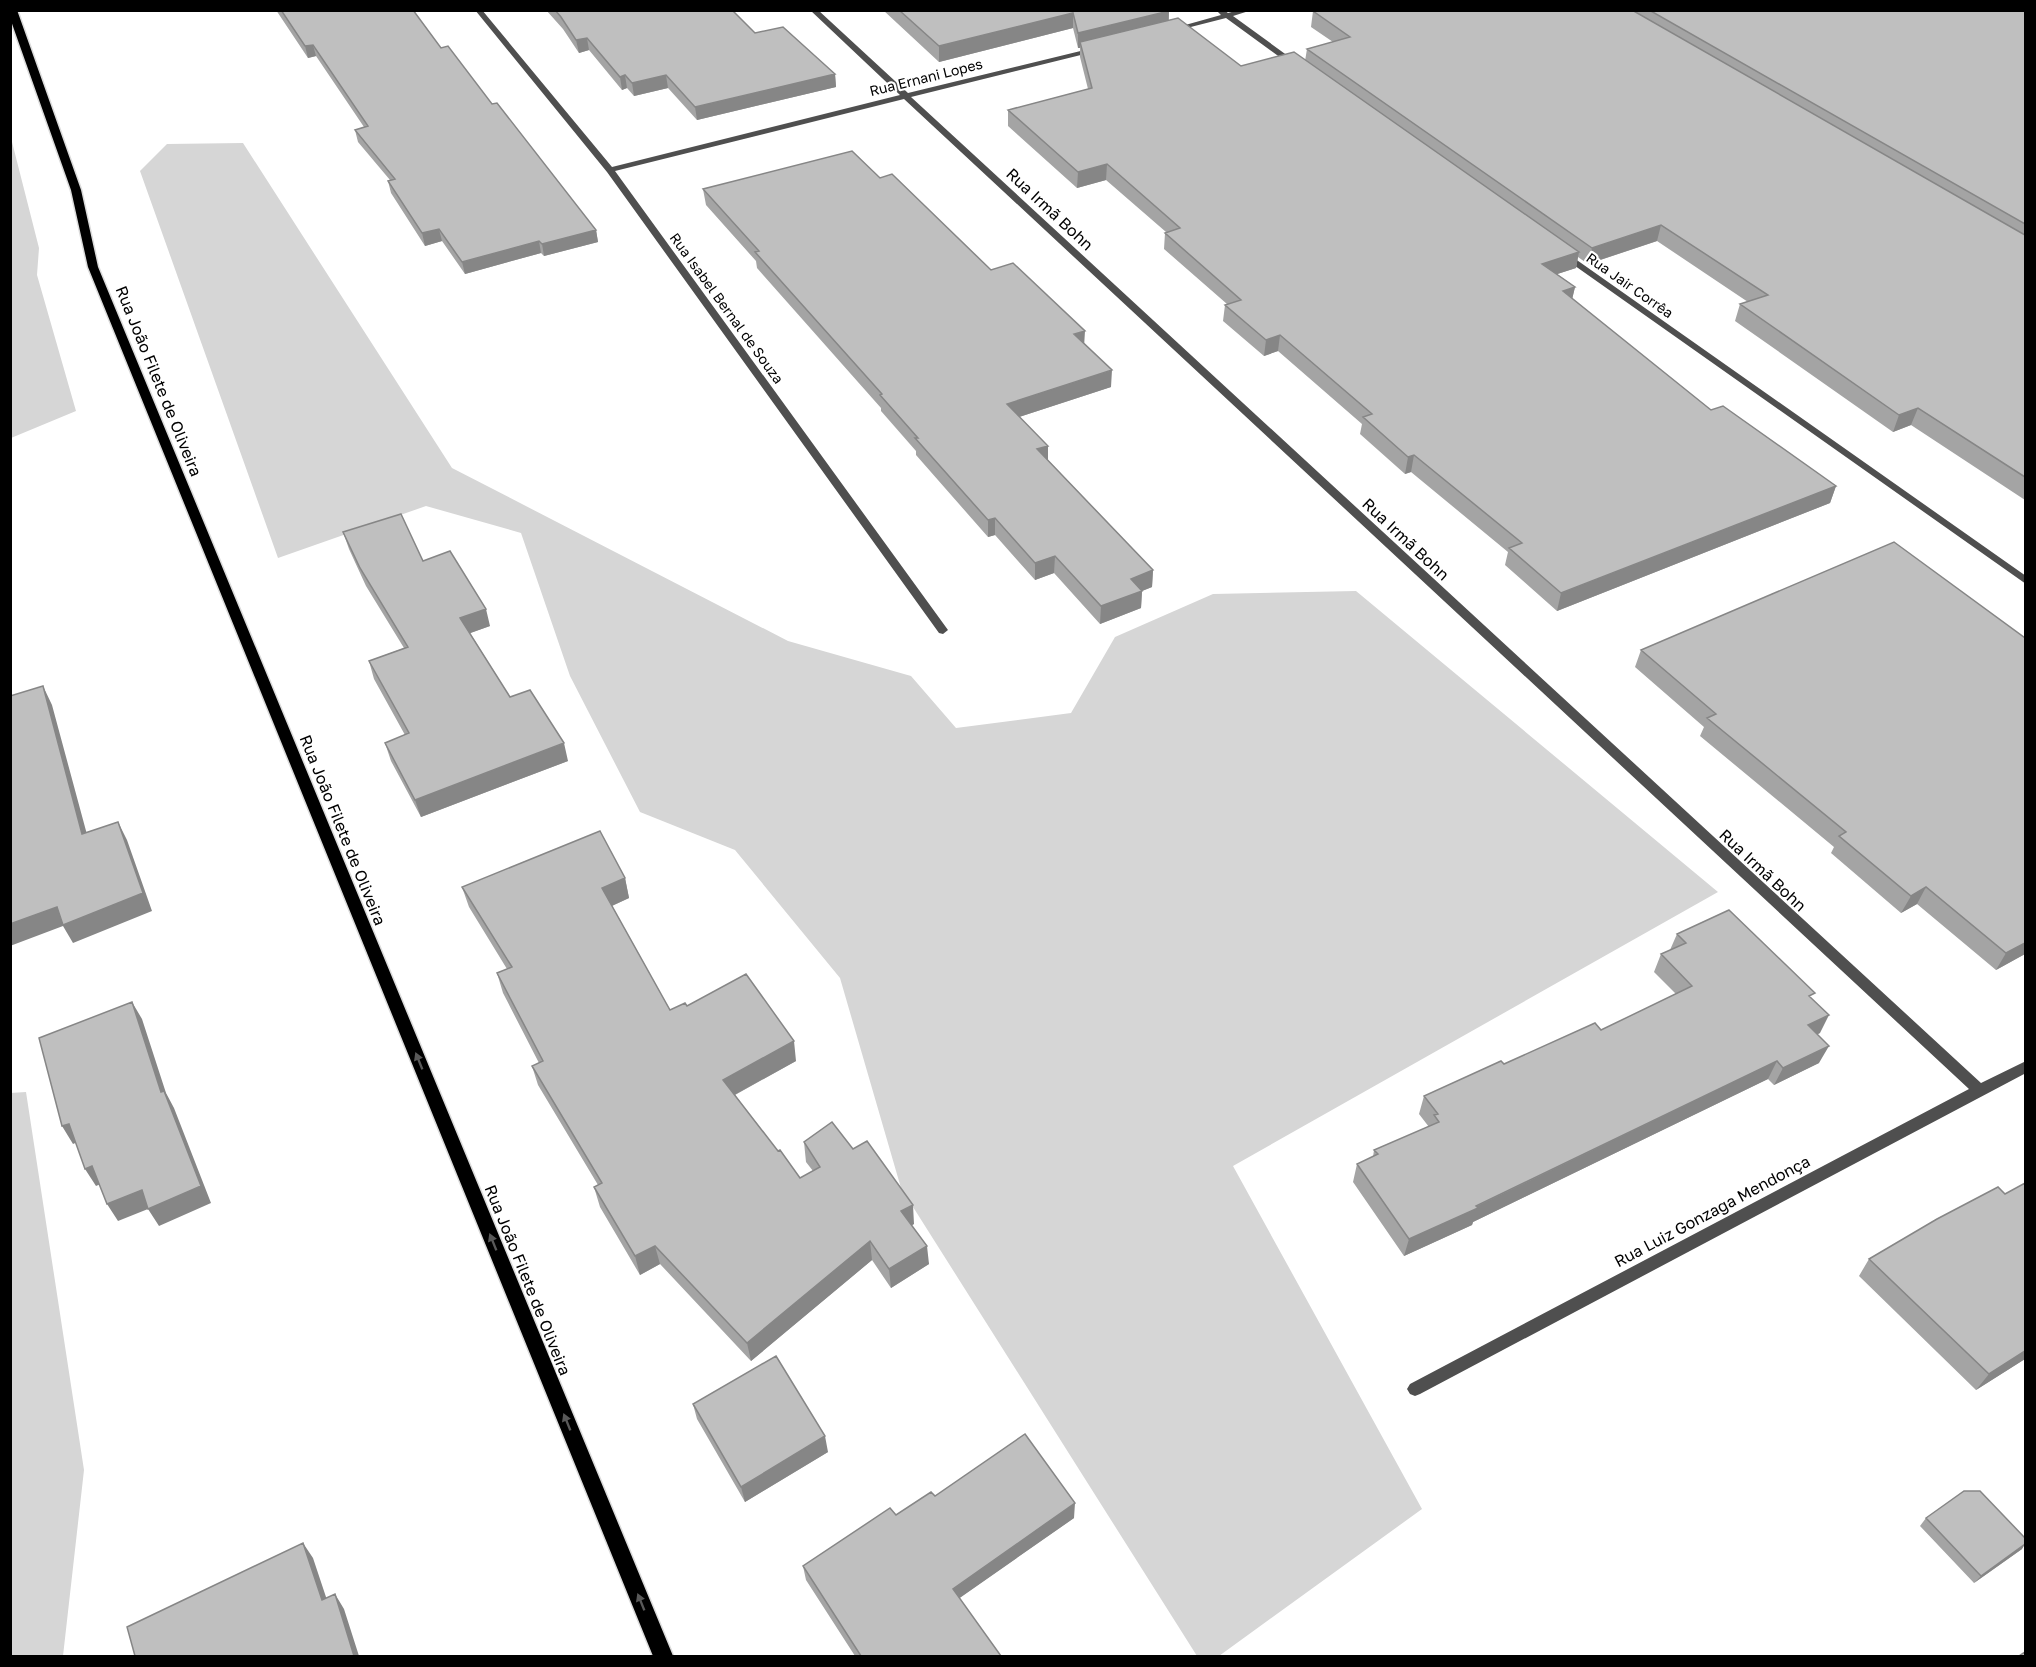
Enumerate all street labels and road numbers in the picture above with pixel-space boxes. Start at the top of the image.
street label: Rua Ernani Lopes [868,55,984,99]
street label: Rua Irmã Bohn [1002,164,1098,254]
street label: Rua Isabel Bernal de Souza [667,229,787,387]
street label: Rua Jair Corrêa [1583,249,1677,321]
street label: Rua João Filete de Oliveira [112,283,206,479]
street label: Rua Irmã Bohn [1358,494,1454,584]
street label: Rua João Filete de Oliveira [296,732,390,928]
street label: Rua Irmã Bohn [1715,825,1811,915]
street label: Rua Luiz Gonzaga Mendonça [1611,1151,1813,1271]
street label: Rua João Filete de Oliveira [481,1182,575,1378]

